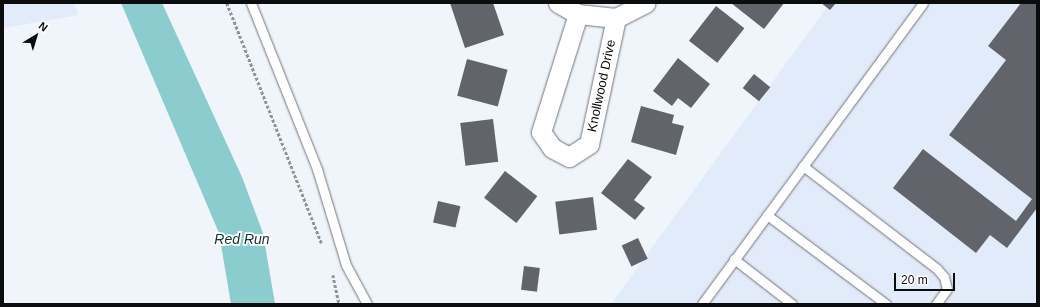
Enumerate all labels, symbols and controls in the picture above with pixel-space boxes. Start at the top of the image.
north arrow [16,16,56,56]
text: N [37,19,50,34]
street label: Knollwood Drive [585,38,619,134]
water label: Red Run [214,231,270,247]
scale bar [896,265,957,291]
text: 20 m [901,273,928,287]

